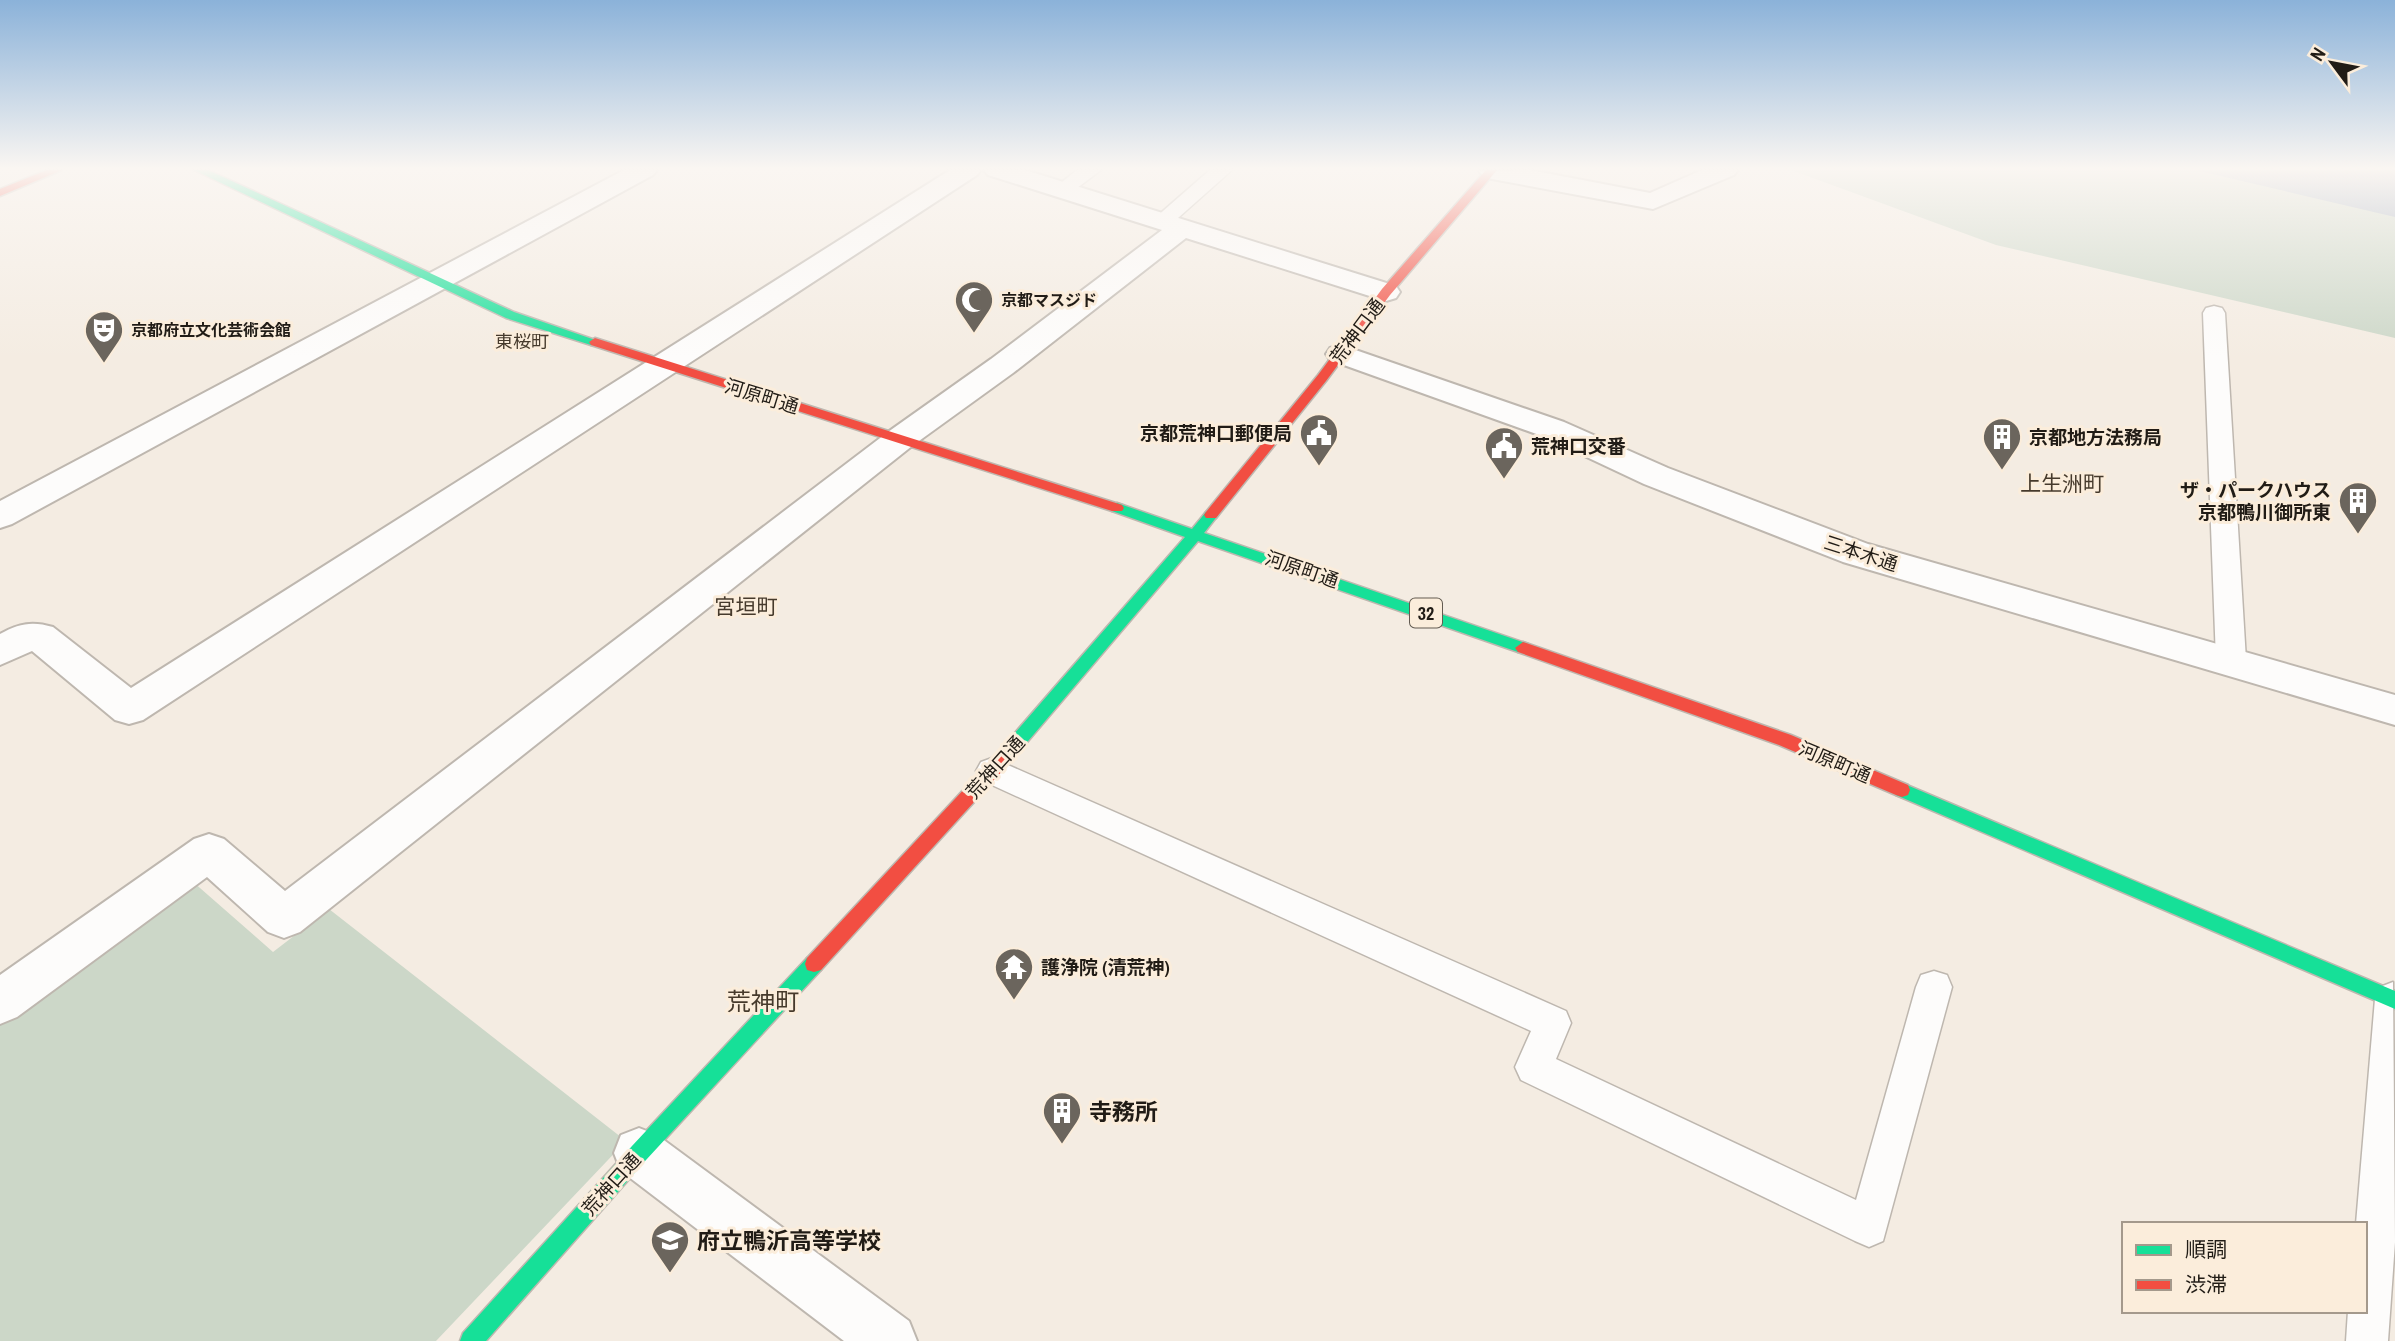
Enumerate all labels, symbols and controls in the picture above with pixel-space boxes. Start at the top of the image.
north arrow [2297,28,2367,98]
text: N [2304,42,2332,66]
mosque icon: 京都マスジド [953,279,995,334]
place label: 京都マスジド [1001,289,1097,311]
street label: 荒神口通 [1324,293,1390,369]
theatre icon: 京都府立文化芸術会館 [83,309,125,364]
place label: 京都府立文化芸術会館 [131,319,291,341]
district label: 東桜町 [495,329,549,354]
street label: 河原町通 [722,372,802,420]
public building icon: 京都荒神口郵便局 [1298,412,1340,467]
building icon: 京都地方法務局 [1981,416,2023,471]
place label: 京都荒神口郵便局 [1140,420,1292,446]
place label: 京都地方法務局 [2029,424,2162,450]
public building icon: 荒神口交番 [1483,425,1525,480]
place label: 荒神口交番 [1531,433,1626,459]
district label: 上生洲町 [2020,469,2104,498]
place label: ザ・パークハウス 京都鴨川御所東 [2180,477,2331,525]
building icon: ザ・パークハウス 京都鴨川御所東 [2337,480,2379,535]
street label: 三本木通 [1821,529,1901,577]
street label: 河原町通 [1262,544,1342,594]
district label: 宮垣町 [715,592,778,621]
road number: 32 [1410,598,1442,628]
street label: 荒神口通 [960,730,1030,804]
street label: 河原町通 [1795,735,1875,789]
temple icon: 護浄院 (清荒神) [993,946,1035,1001]
place label: 護浄院 (清荒神) [1041,954,1170,980]
district label: 荒神町 [727,985,799,1017]
building icon: 寺務所 [1041,1090,1083,1145]
place label: 寺務所 [1089,1096,1158,1127]
street label: 荒神口通 [576,1147,646,1221]
school or university icon: 府立鴨沂高等学校 [649,1219,691,1274]
legend [2122,1222,2367,1313]
place label: 府立鴨沂高等学校 [697,1225,881,1256]
text: 順調 [2185,1235,2227,1264]
text: 渋滞 [2185,1270,2227,1299]

